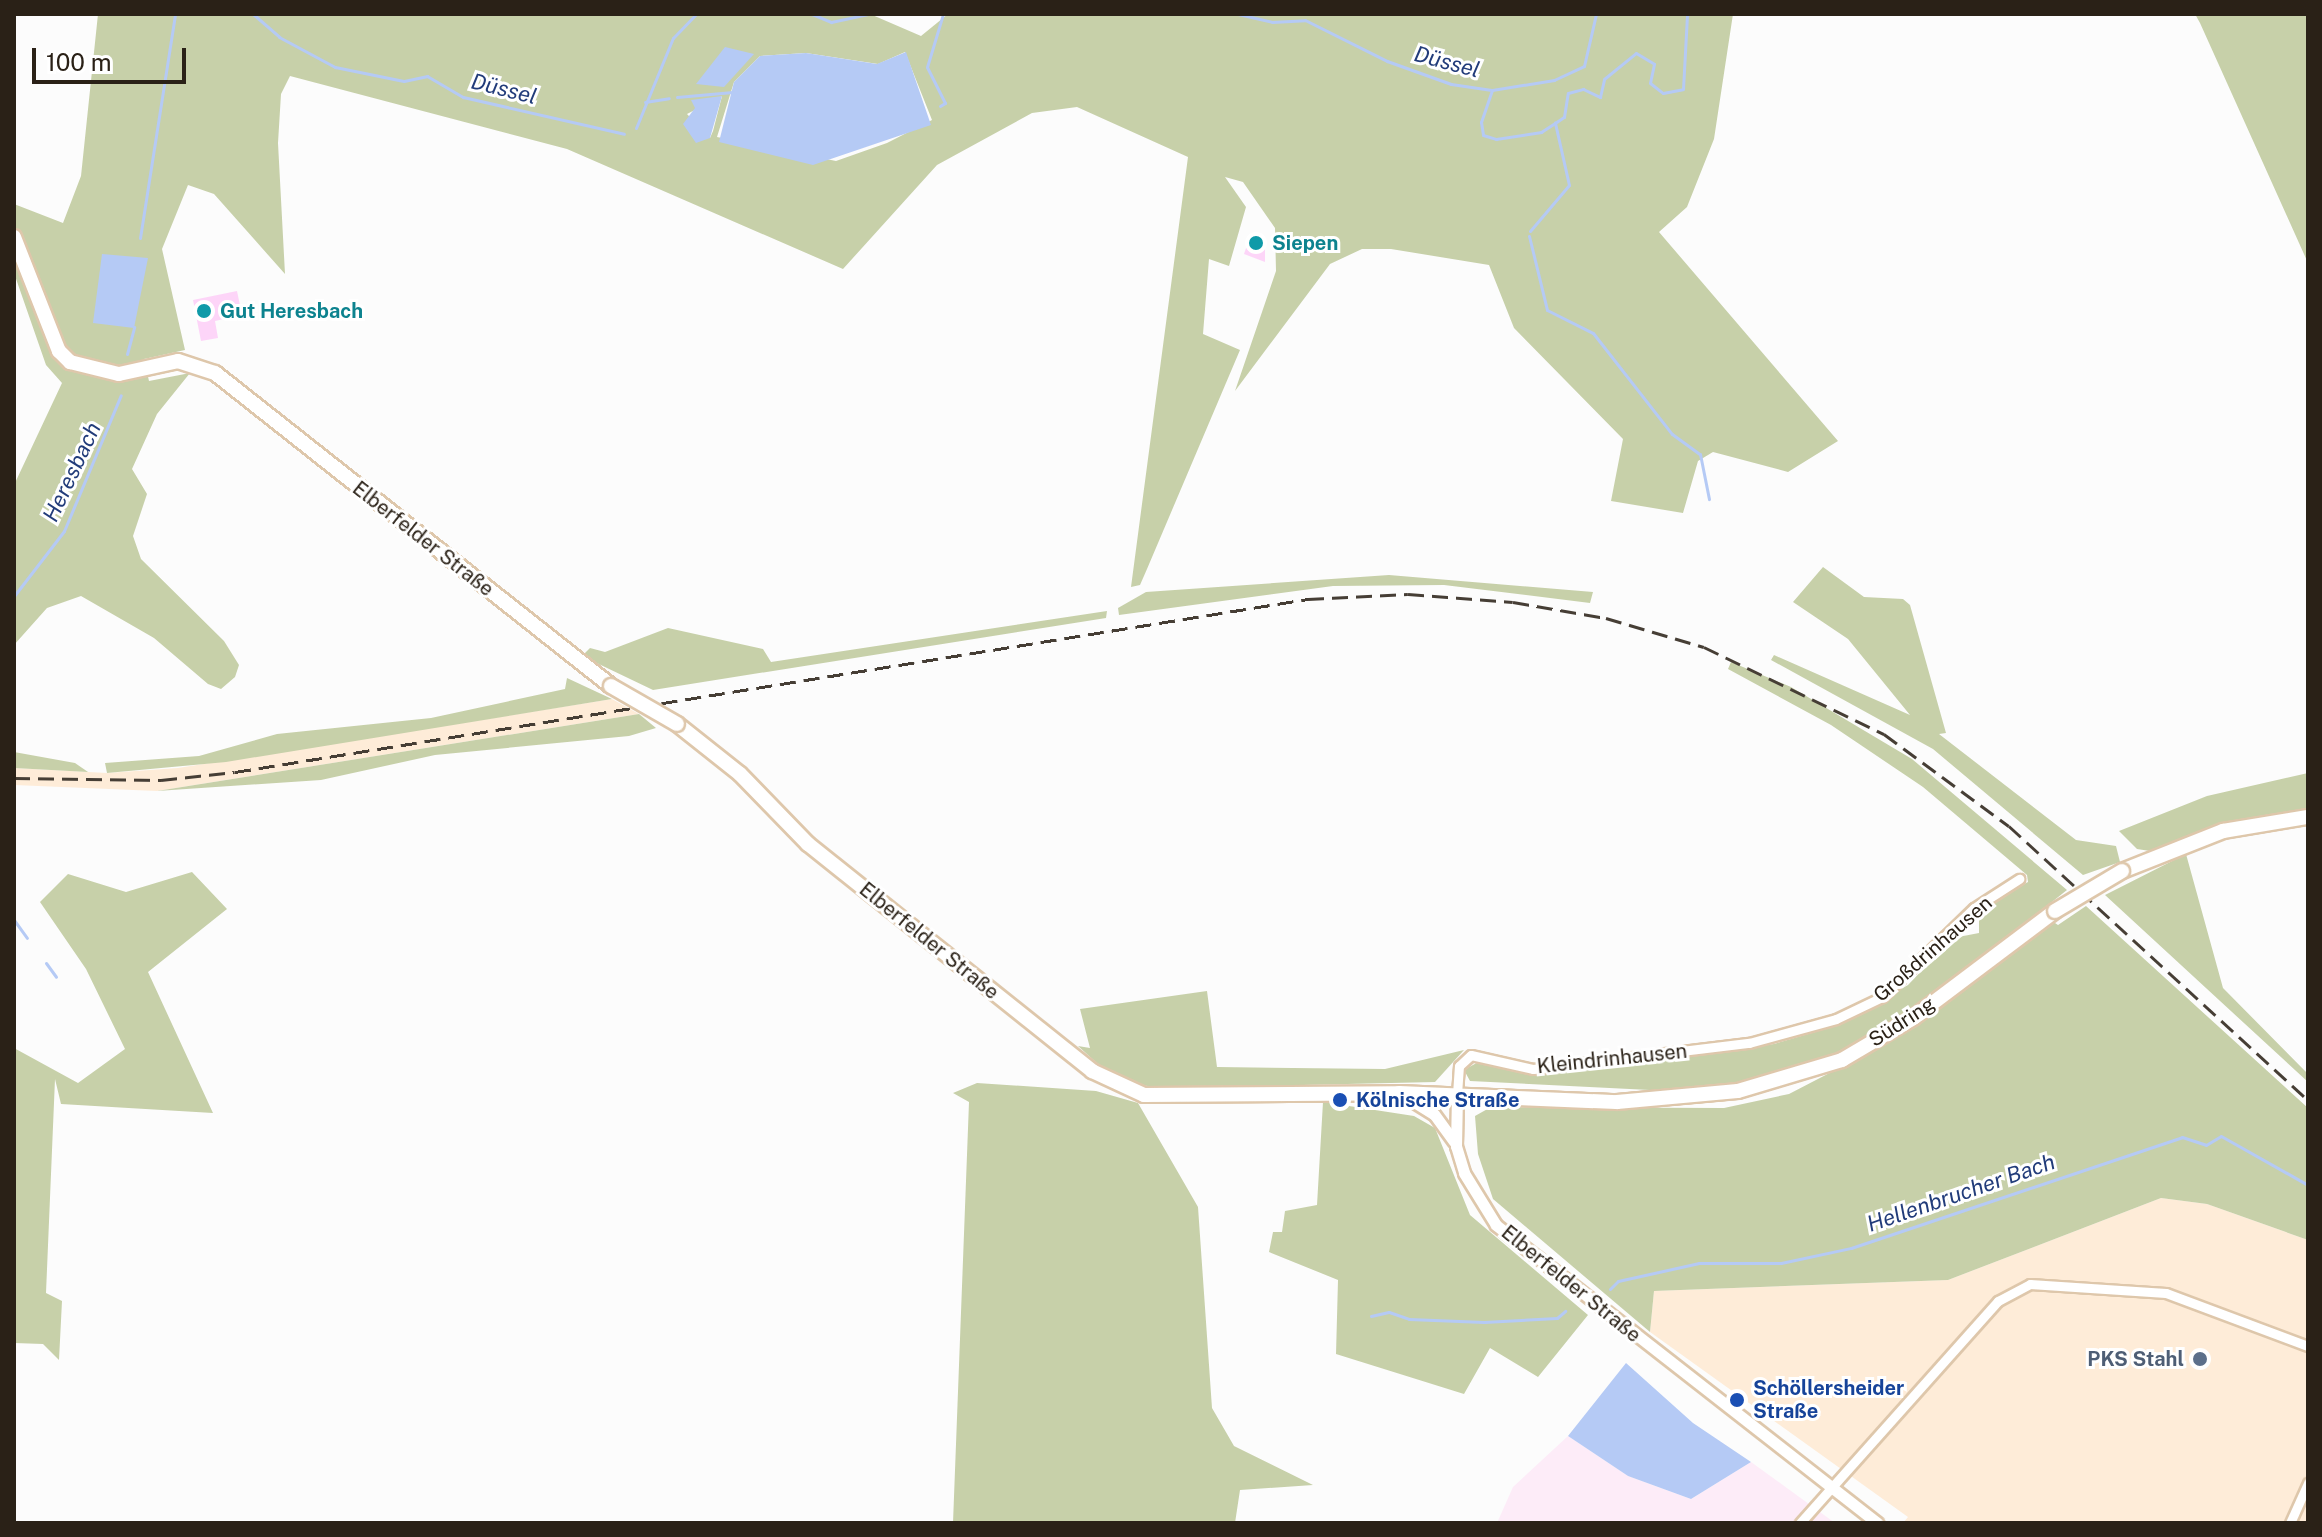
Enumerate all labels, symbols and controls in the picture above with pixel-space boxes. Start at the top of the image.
scale bar [36,32,190,82]
water label: Düssel [1411,41,1483,83]
text: 100 m [46,48,112,76]
water label: Düssel [468,68,540,110]
place label: Siepen [1272,231,1338,255]
marker: Siepen [1247,234,1265,252]
place label: Gut Heresbach [220,299,363,323]
marker: Gut Heresbach [195,302,213,320]
water label: Heresbach [37,418,107,526]
street label: Elberfelder Straße [348,476,498,602]
street label: Elberfelder Straße [854,877,1004,1005]
street label: Großdrinhausen [1869,891,1997,1007]
street label: Südring [1864,992,1940,1052]
street label: Kleindrinhausen [1536,1039,1688,1079]
place label: Kölnische Straße [1356,1088,1519,1112]
marker: Kölnische Straße [1331,1091,1349,1109]
water label: Hellenbrucher Bach [1864,1148,2058,1238]
street label: Elberfelder Straße [1496,1220,1646,1348]
place label: PKS Stahl [2087,1347,2184,1371]
marker: PKS Stahl [2191,1350,2209,1368]
place label: Schöllersheider Straße [1753,1376,1904,1423]
marker: Schöllersheider Straße [1728,1391,1746,1409]

